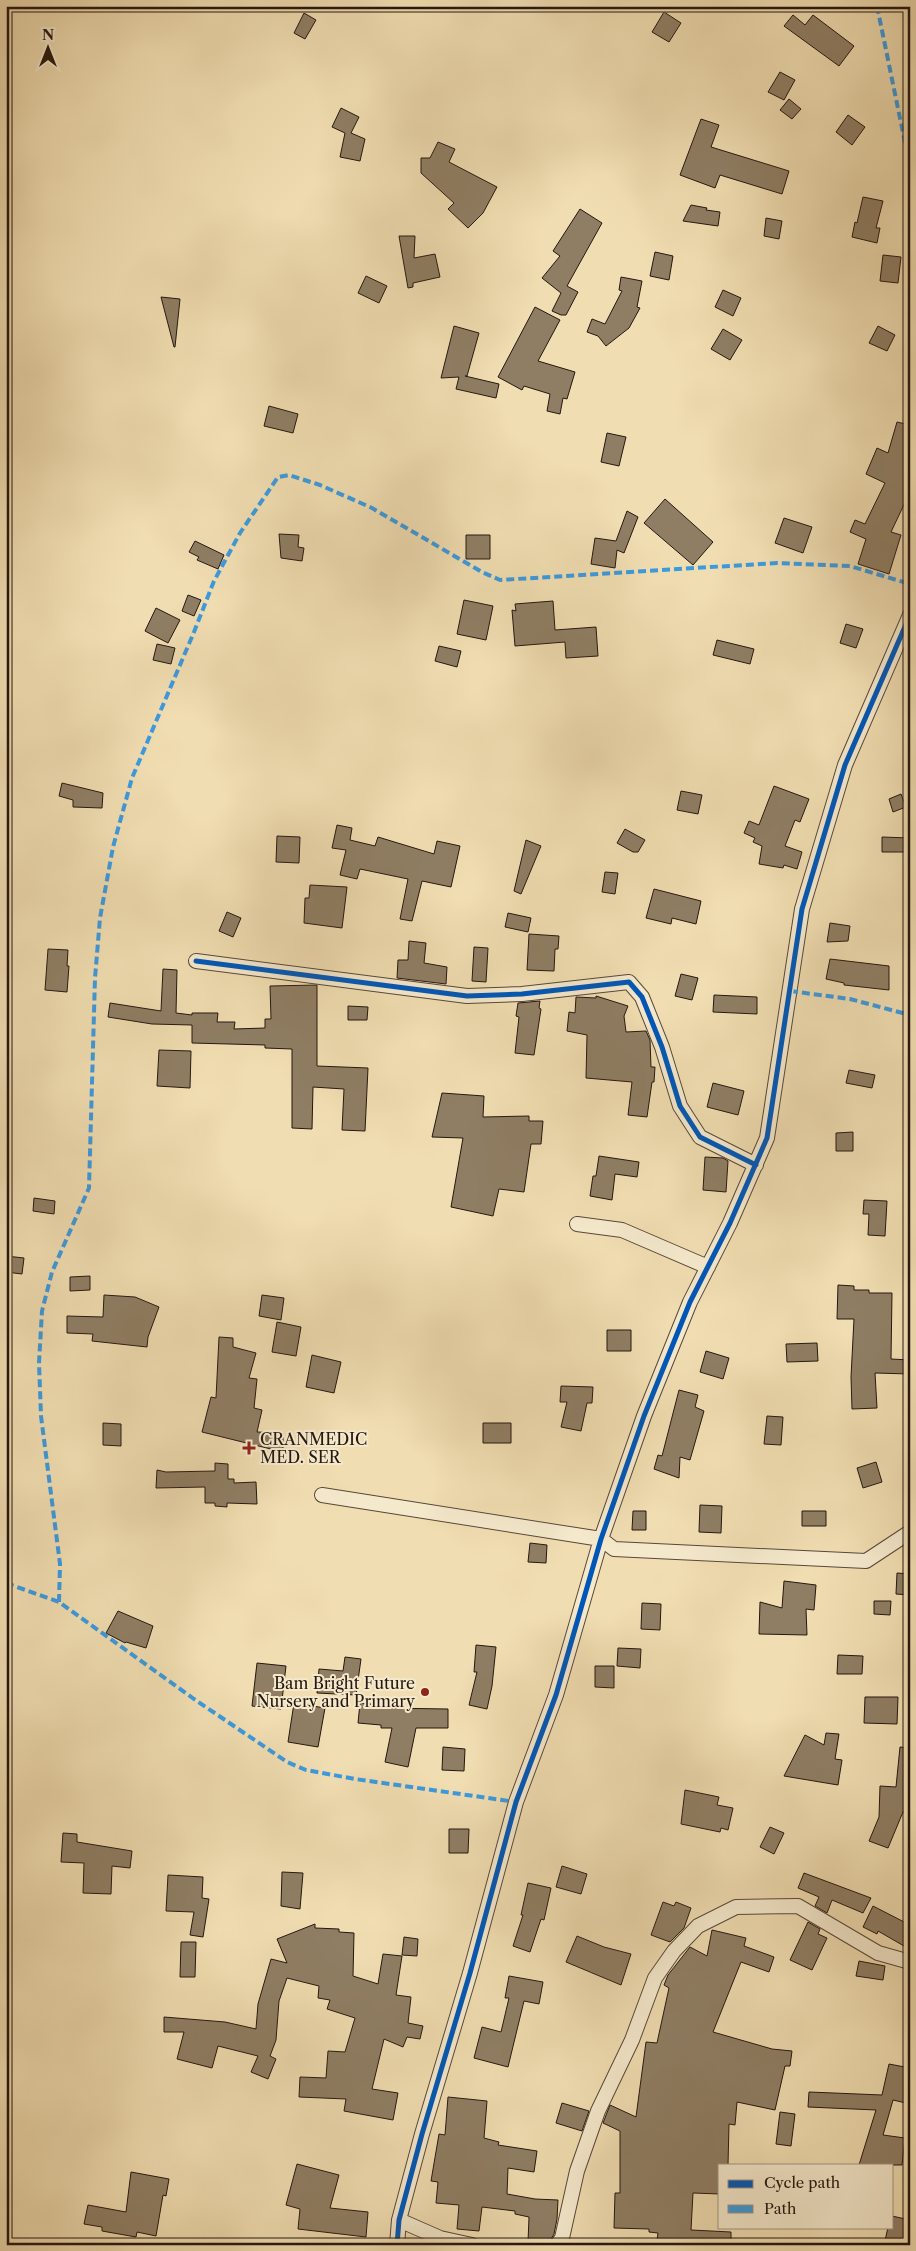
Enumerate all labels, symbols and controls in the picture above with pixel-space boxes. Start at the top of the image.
north arrow [22,22,72,72]
text: N [42,26,54,44]
place label: CRANMEDIC MED. SER [260,1429,367,1467]
marker: CRANMEDIC MED. SER [242,1441,256,1455]
place label: Bam Bright Future Nursery and Primary [257,1673,416,1711]
marker: Bam Bright Future Nursery and Primary [419,1686,431,1698]
legend [718,2164,894,2228]
text: Cycle path [764,2173,841,2192]
text: Path [764,2199,797,2218]

